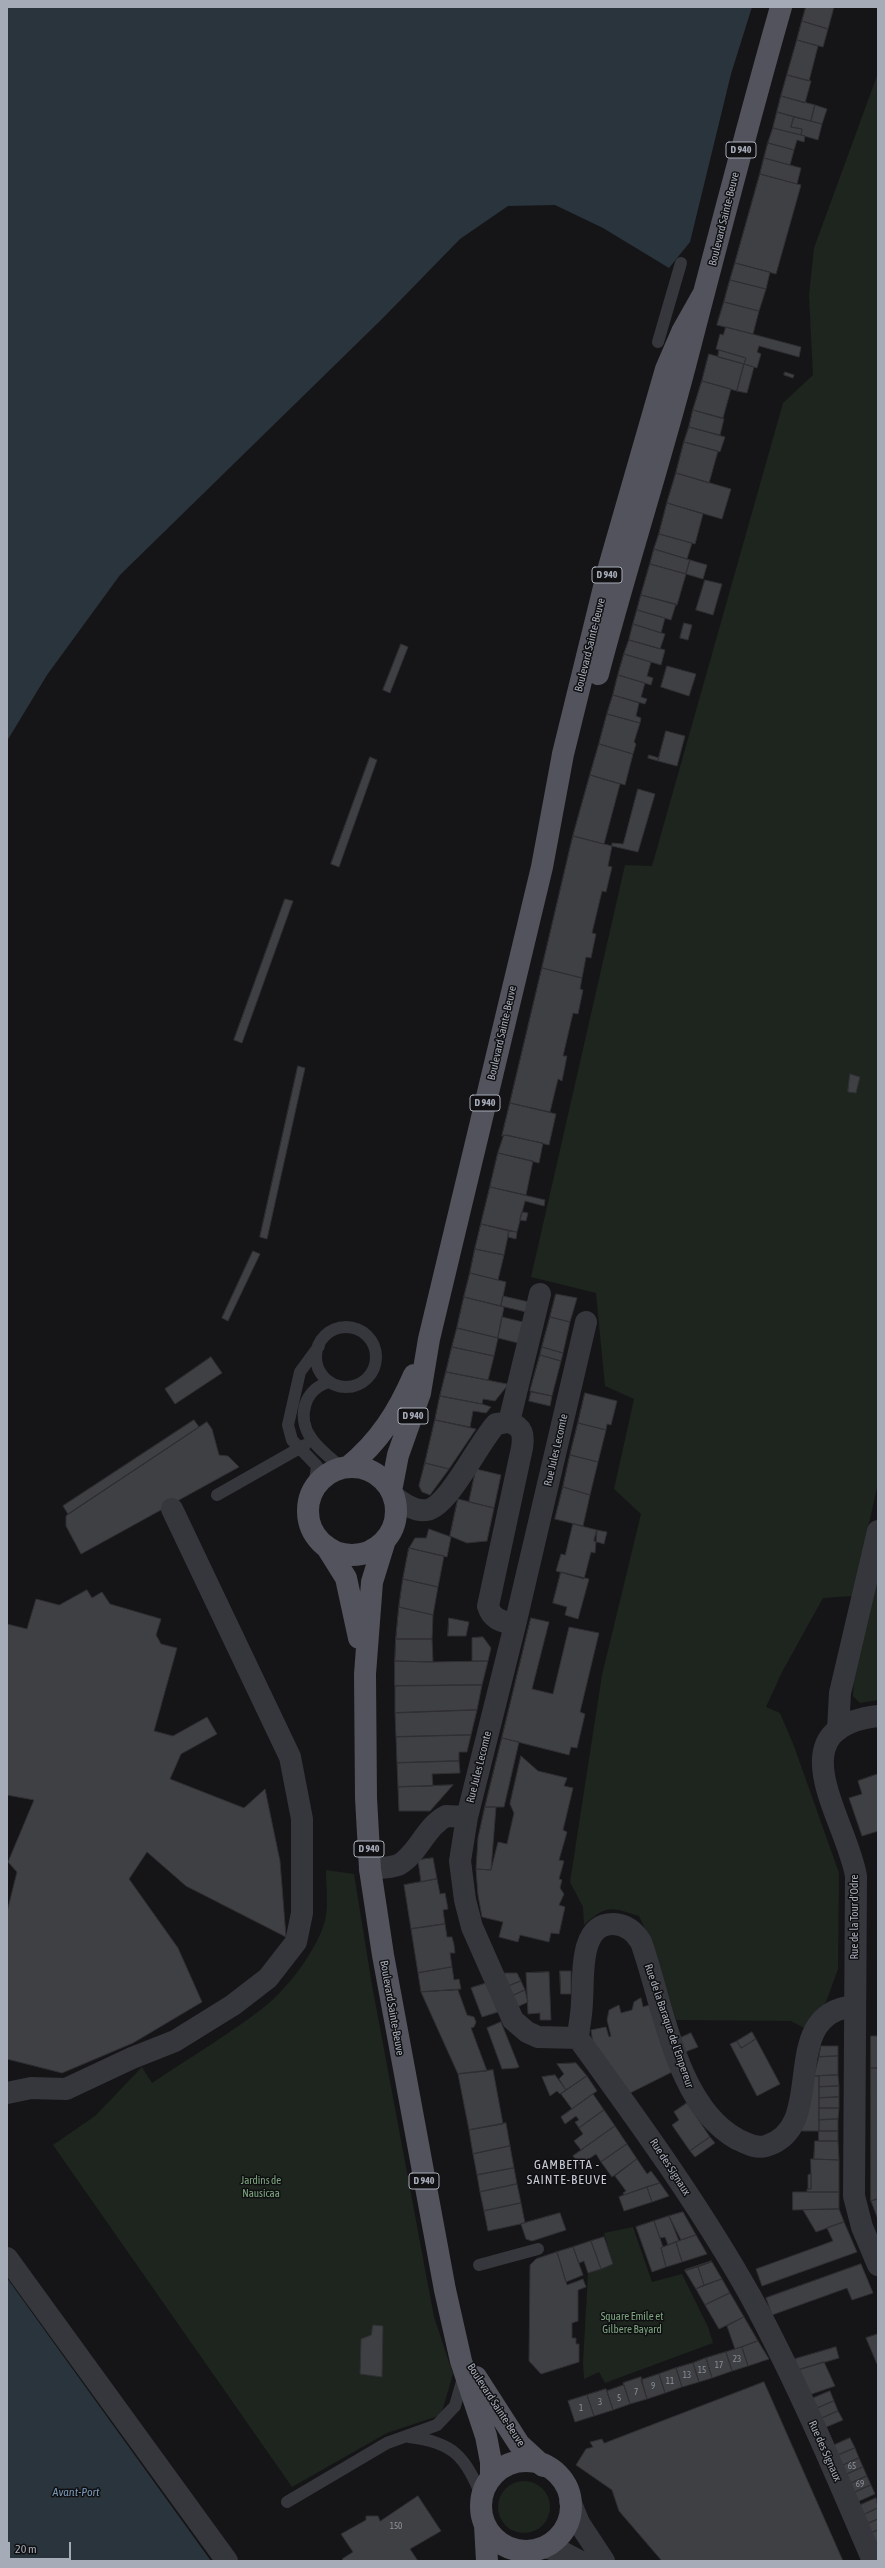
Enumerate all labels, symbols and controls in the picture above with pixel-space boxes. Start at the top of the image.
road number: D 940 [726,142,756,158]
street label: Boulevard Sainte-Beuve [706,171,742,267]
road number: D 940 [592,567,622,583]
street label: Boulevard Sainte-Beuve [572,597,608,693]
street label: Boulevard Sainte-Beuve [485,985,519,1081]
road number: D 940 [470,1095,500,1111]
road number: D 940 [398,1408,428,1424]
street label: Rue Jules Lecomte [541,1413,571,1487]
street label: Rue Jules Lecomte [464,1730,494,1804]
road number: D 940 [354,1841,384,1857]
street label: Rue de la Tour d'Odre [848,1875,862,1959]
street label: Boulevard Sainte-Beuve [377,1959,407,2057]
street label: Rue de la Baraque de l'Empereur [642,1962,696,2090]
street label: Rue des Signaux [647,2136,693,2198]
district label: GAMBETTA - SAINTE-BEUVE [527,2157,607,2188]
road number: D 940 [409,2173,439,2189]
park label: Jardins de Nausicaa [241,2174,281,2200]
park label: Square Emile et Gilbere Bayard [601,2310,663,2336]
house number: 23 [733,2354,741,2364]
house number: 17 [715,2360,723,2370]
street label: Boulevard Sainte-Beuve [464,2361,528,2449]
house number: 15 [698,2365,706,2375]
house number: 13 [683,2370,691,2380]
house number: 11 [666,2376,674,2386]
house number: 9 [651,2381,655,2391]
house number: 7 [634,2387,638,2397]
house number: 5 [617,2393,621,2403]
house number: 3 [598,2397,602,2407]
house number: 1 [579,2403,583,2413]
street label: Rue des Signaux [806,2419,844,2483]
house number: 65 [848,2461,856,2471]
house number: 69 [856,2479,864,2489]
water label: Avant-Port [53,2485,99,2499]
house number: 150 [390,2521,402,2531]
scale bar [10,2534,73,2560]
text: 20 m [15,2542,37,2556]

